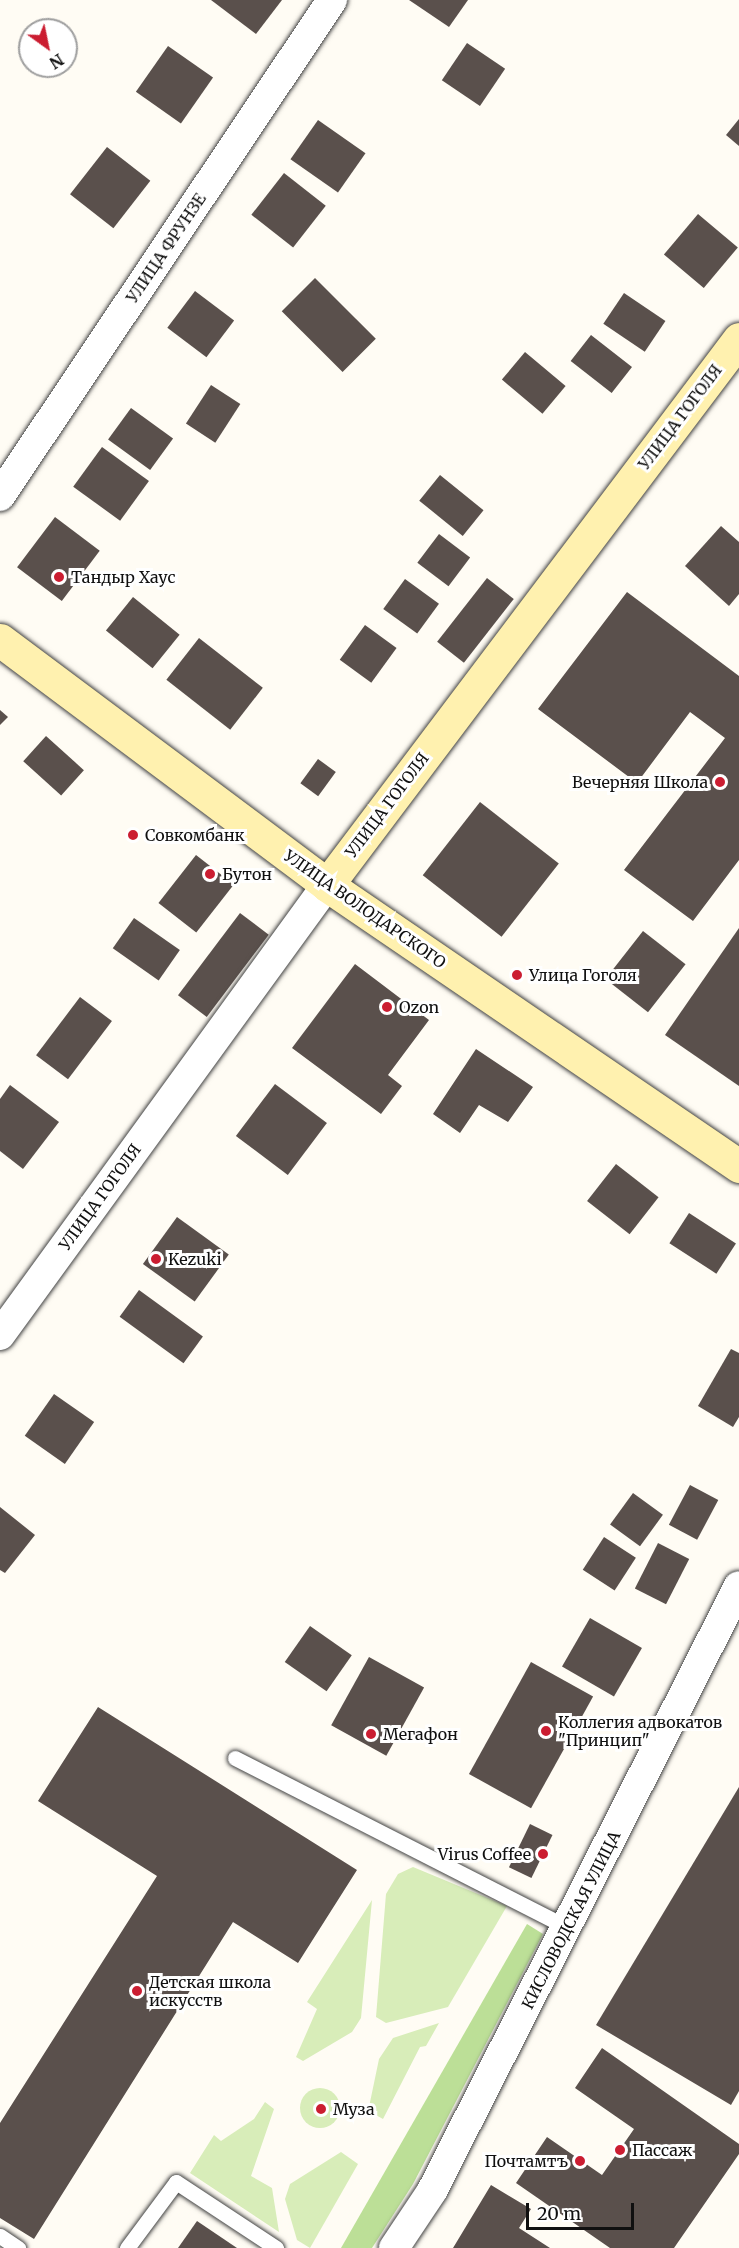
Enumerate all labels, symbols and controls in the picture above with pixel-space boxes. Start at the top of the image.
north arrow [18,18,78,78]
text: N [46,50,67,73]
street label: УЛИЦА ФРУНЗЕ [122,190,210,306]
street label: УЛИЦА ГОГОЛЯ [634,361,726,473]
place label: Тандыр Хаус [71,567,176,587]
marker: Тандыр Хаус [52,570,66,584]
street label: УЛИЦА ГОГОЛЯ [341,749,433,861]
place label: Вечерняя Школа [572,772,708,792]
marker: Вечерняя Школа [713,775,727,789]
place label: Совкомбанк [145,825,245,845]
marker: Совкомбанк [126,828,140,842]
street label: УЛИЦА ВОЛОДАРСКОГО [280,846,450,972]
place label: Бутон [222,864,272,884]
marker: Бутон [203,867,217,881]
place label: Улица Гоголя [529,965,637,985]
marker: Улица Гоголя [510,968,524,982]
place label: Ozon [399,997,439,1017]
marker: Ozon [380,1000,394,1014]
street label: УЛИЦА ГОГОЛЯ [55,1140,145,1254]
place label: Kezuki [168,1249,222,1269]
marker: Kezuki [149,1252,163,1266]
place label: Коллегия адвокатов "Принцип" [558,1712,722,1750]
place label: Мегафон [383,1724,458,1744]
marker: Коллегия адвокатов "Принцип" [539,1724,553,1738]
marker: Мегафон [364,1727,378,1741]
street label: КИСЛОВОДСКАЯ УЛИЦА [518,1828,624,2012]
place label: Virus Coffee [438,1844,531,1864]
marker: Virus Coffee [536,1847,550,1861]
place label: Детская школа искусств [149,1972,271,2010]
marker: Детская школа искусств [130,1984,144,1998]
place label: Муза [333,2099,374,2119]
marker: Муза [314,2102,328,2116]
place label: Пассаж [632,2140,692,2160]
marker: Пассаж [613,2143,627,2157]
place label: Почтамтъ [484,2151,568,2171]
marker: Почтамтъ [573,2154,587,2168]
scale bar [529,2191,637,2229]
text: 20 m [537,2202,581,2225]

